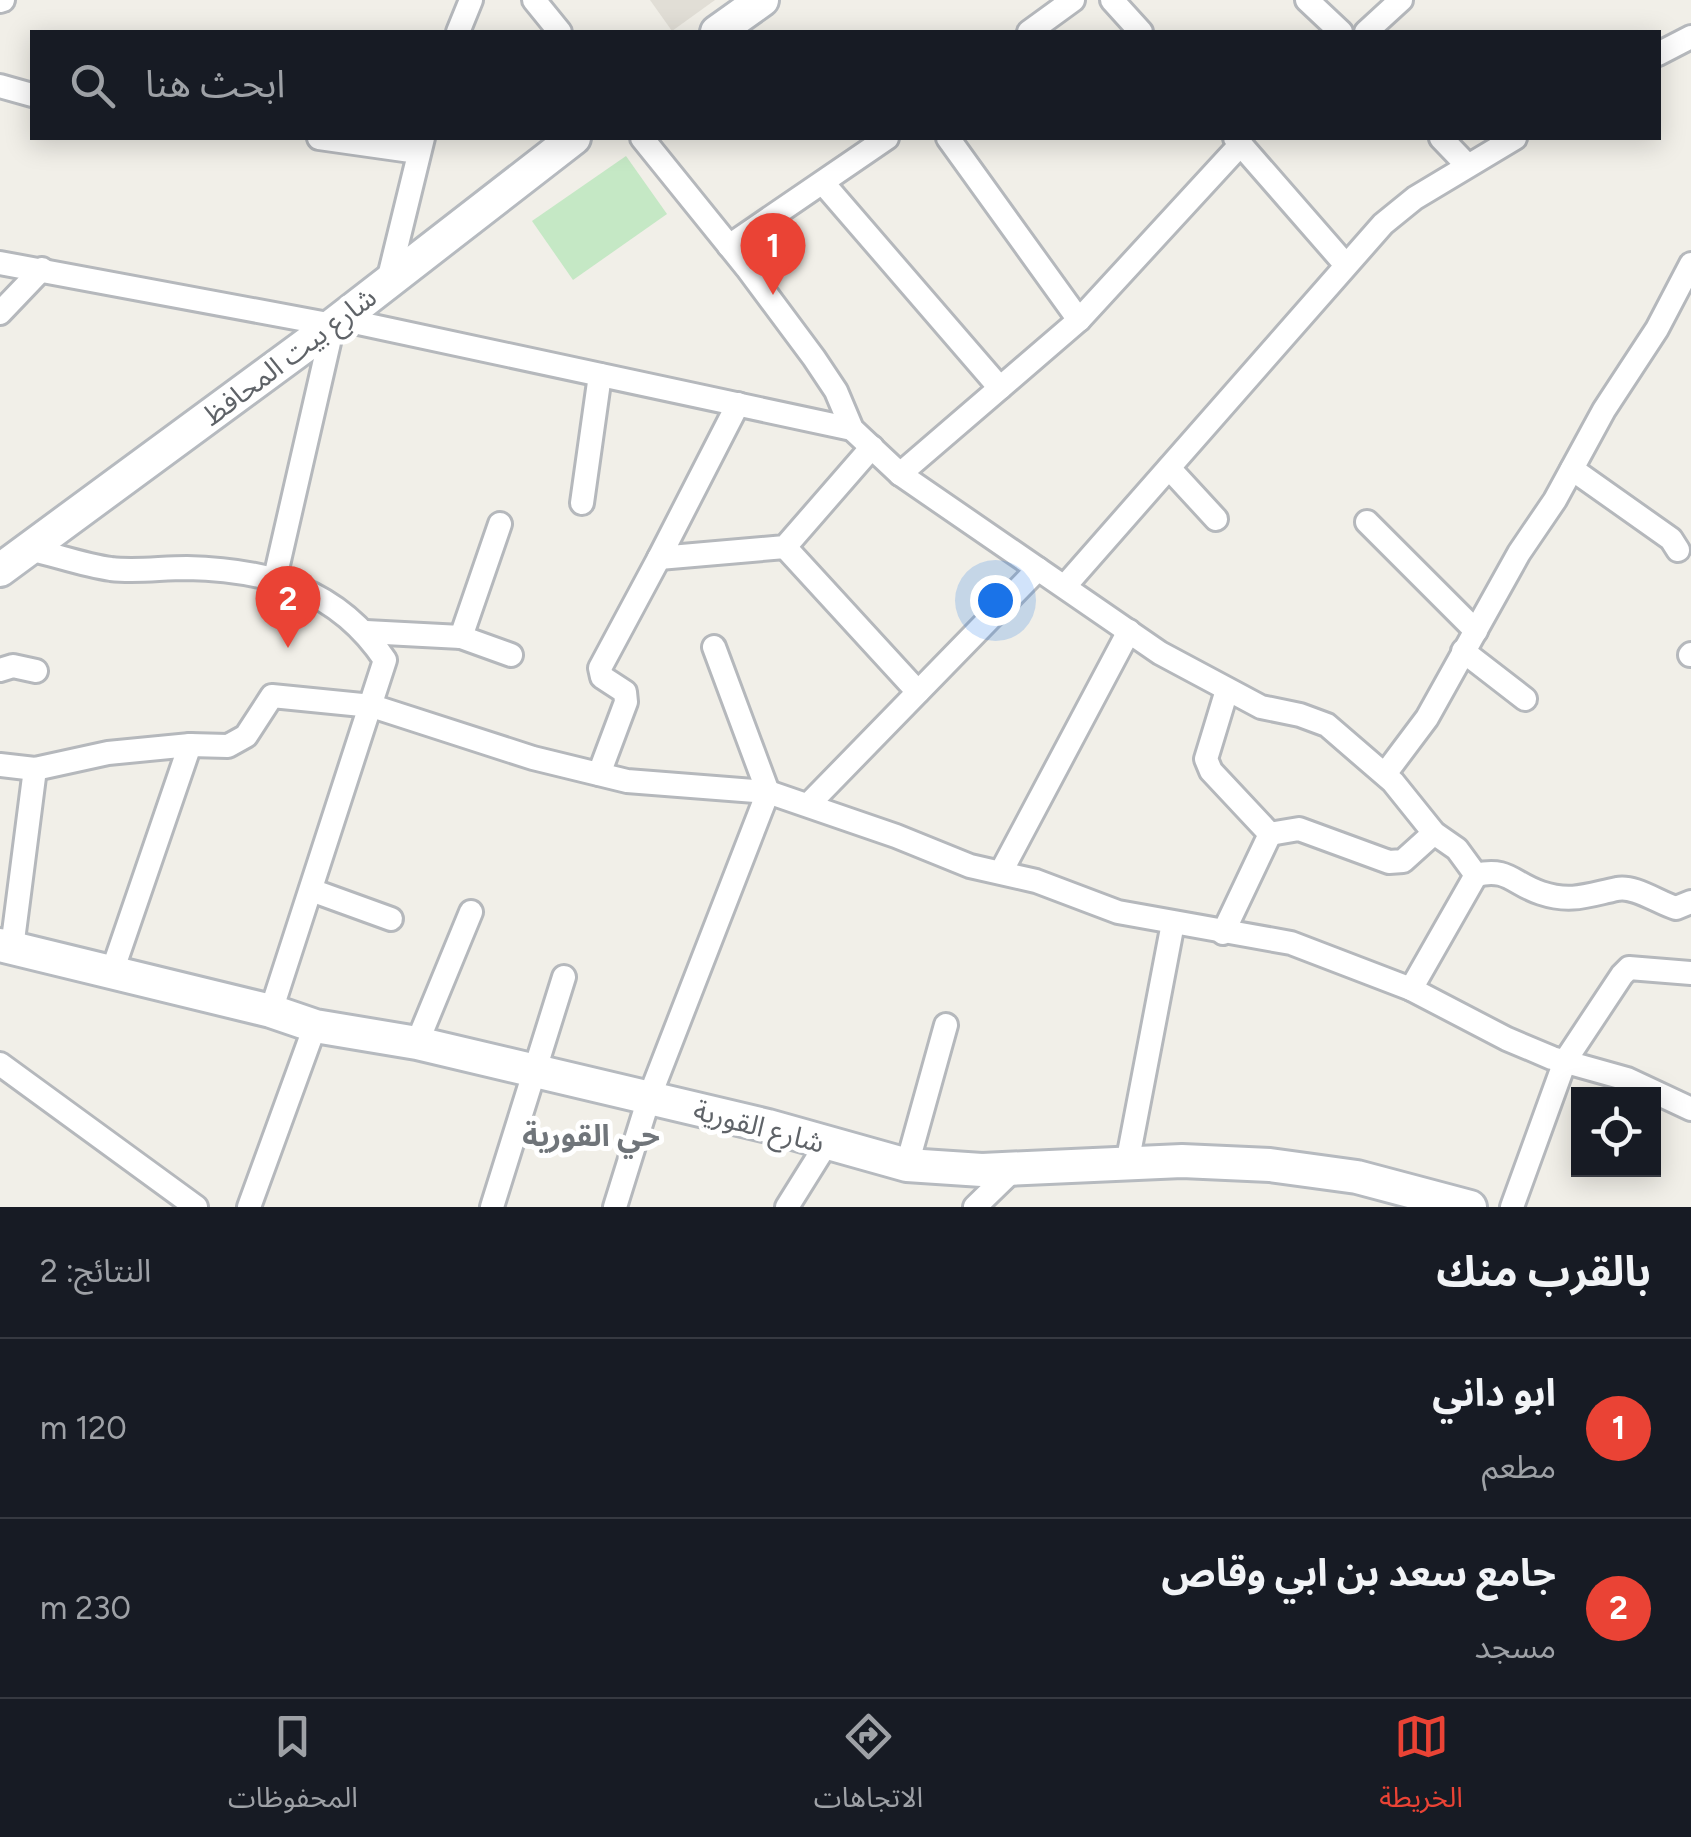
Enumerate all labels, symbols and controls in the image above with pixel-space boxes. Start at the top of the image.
search box [30,30,1661,140]
icon: search [65,58,120,113]
text: ابحث هنا [145,61,285,107]
pin: 1 [740,212,806,295]
street label: شارع بيت المحافظ [195,280,385,436]
pin: 2 [256,566,320,648]
your location [970,575,1021,626]
map controls [1571,1087,1661,1177]
button: locate [1571,1087,1661,1177]
street label: شارع القورية [689,1092,828,1164]
district label: حي القورية [522,1117,660,1159]
text: بالقرب منك [1436,1246,1651,1297]
text: النتائج: 2 [40,1252,151,1290]
text: ابو داني [1432,1370,1556,1416]
text: 120 m [40,1409,127,1447]
text: 1 [1612,1409,1625,1447]
text: مطعم [1482,1448,1556,1486]
text: جامع سعد بن ابي وقاص [1162,1550,1556,1596]
text: 230 m [40,1589,131,1627]
text: 2 [1609,1589,1628,1627]
text: مسجد [1475,1628,1556,1666]
tab: المحفوظات [228,1709,358,1828]
tab: الاتجاهات [814,1709,923,1828]
tab: الخريطة [1379,1709,1463,1828]

